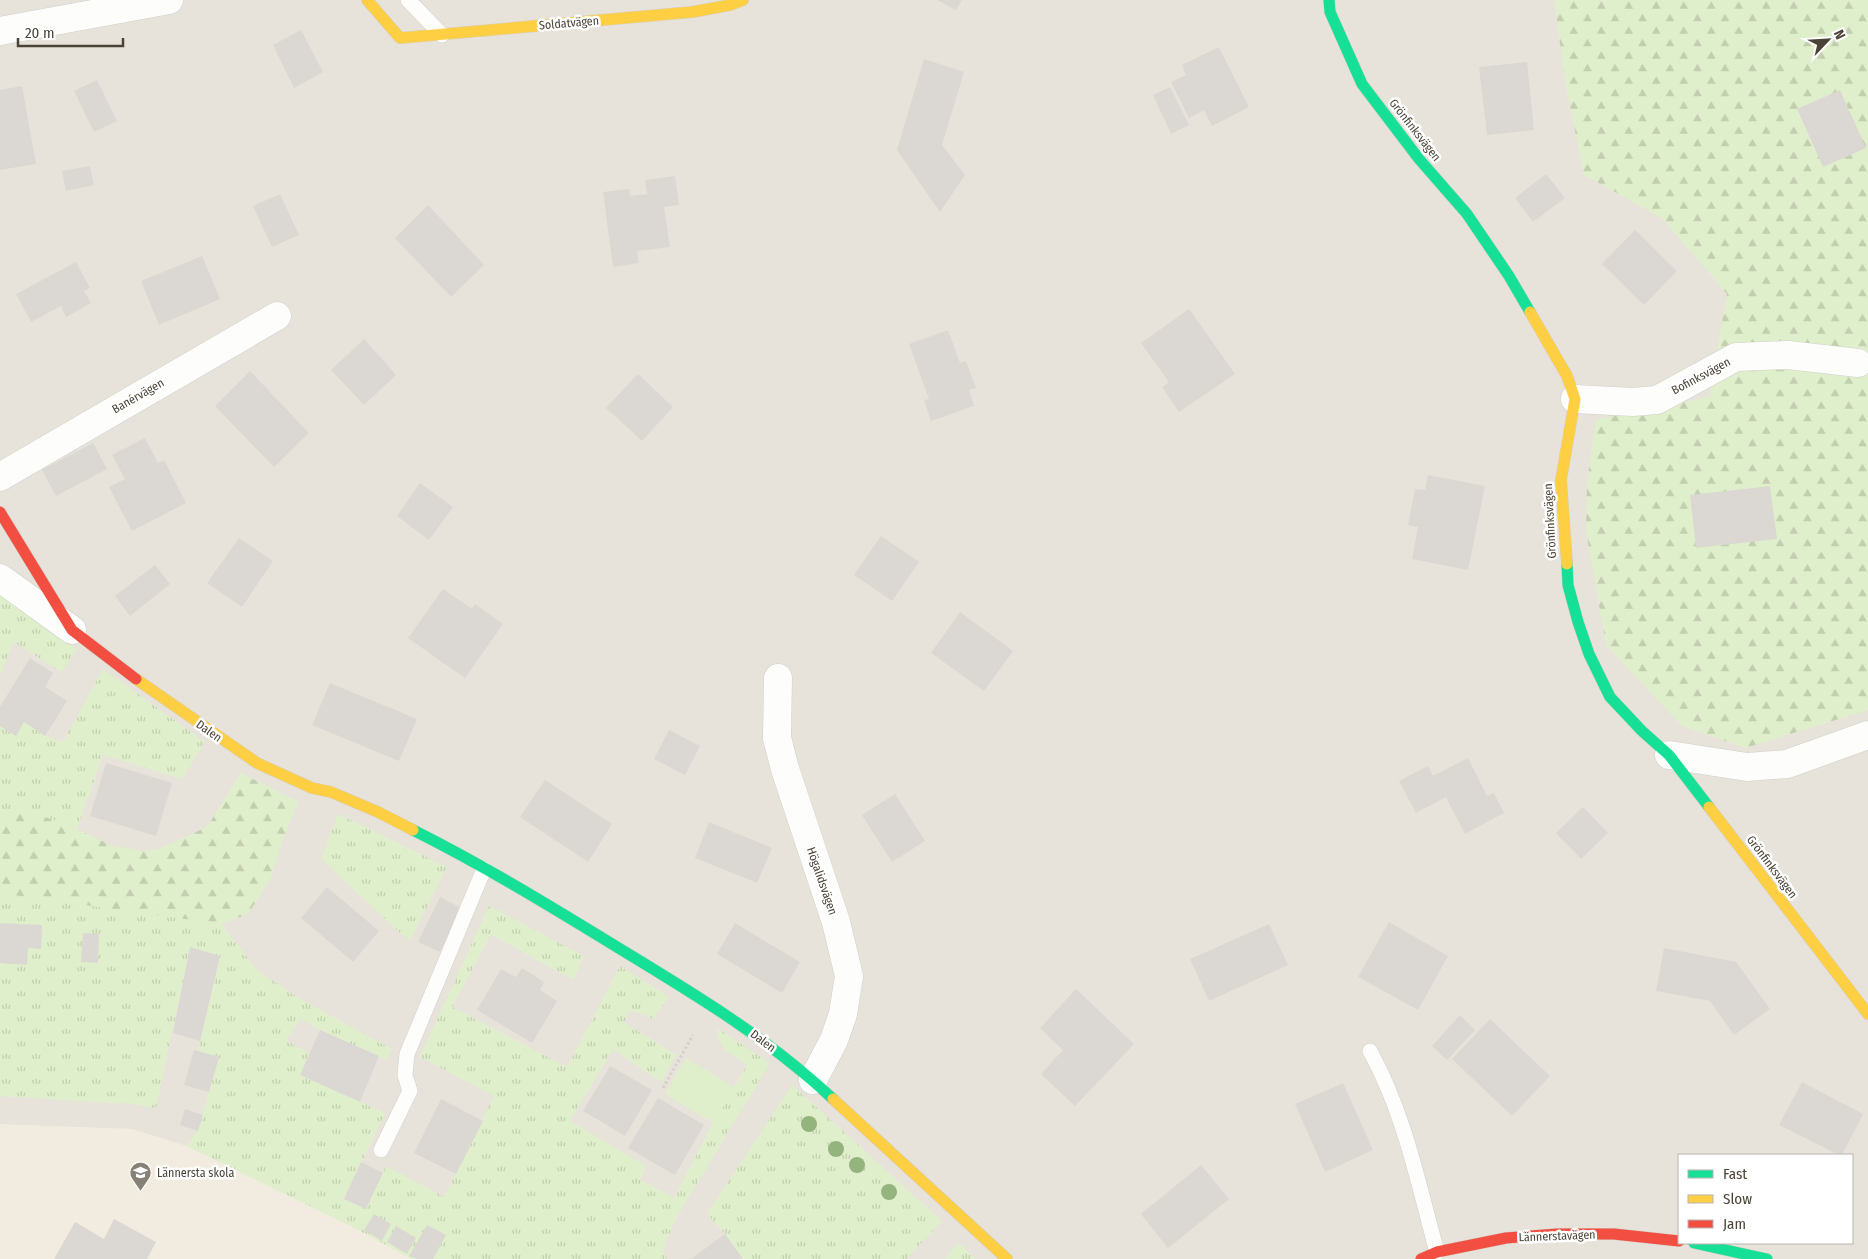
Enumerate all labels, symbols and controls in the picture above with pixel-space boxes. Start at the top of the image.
street label: Soldatvägen [538,13,600,33]
scale bar [18,15,122,47]
north arrow [1803,15,1853,65]
text: 20 m [25,24,55,42]
text: N [1830,27,1849,42]
street label: Grönfinksvägen [1386,96,1444,164]
street label: Bofinksvägen [1669,355,1733,397]
street label: Banérvägen [110,376,166,416]
street label: Grönfinksvägen [1541,483,1559,559]
street label: Dalen [194,717,224,745]
street label: Grönfinksvägen [1744,833,1800,901]
street label: Högalidsvägen [804,845,840,917]
street label: Dalen [748,1027,778,1055]
legend [1678,1154,1853,1244]
school or university icon: Lännersta skola [129,1161,153,1192]
text: Fast [1723,1165,1747,1183]
place label: Lännersta skola [157,1166,234,1180]
text: Slow [1723,1190,1752,1208]
text: Jam [1723,1215,1746,1233]
street label: Lännerstavägen [1518,1228,1596,1244]

